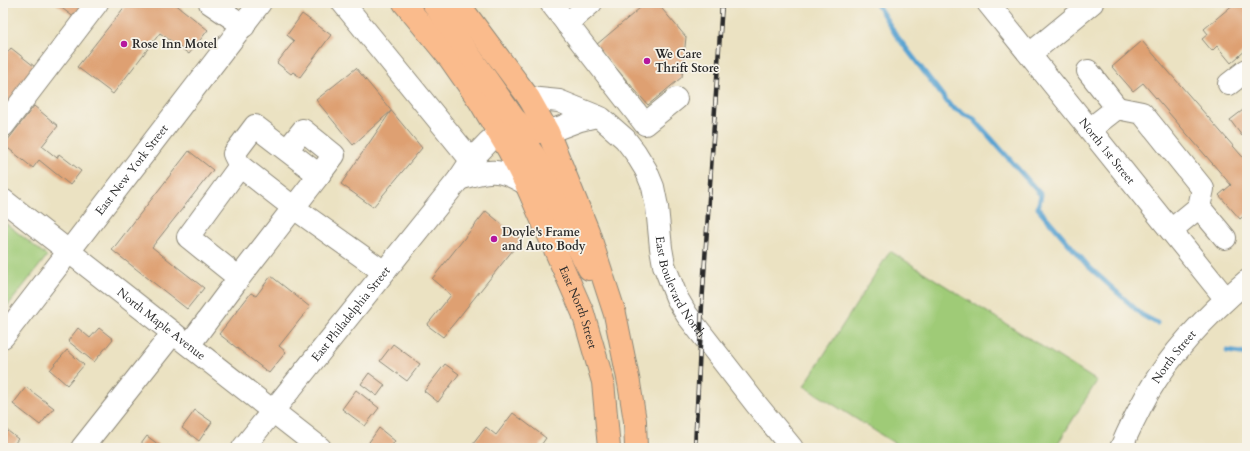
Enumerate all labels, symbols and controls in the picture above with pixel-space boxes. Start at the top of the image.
place label: Rose Inn Motel [132,36,218,52]
marker: Rose Inn Motel [119,39,129,49]
place label: We Care Thrift Store [654,46,719,76]
marker: We Care Thrift Store [642,56,652,66]
street label: North 1st Street [1075,115,1139,188]
street label: East New York Street [92,121,172,218]
place label: Doyle's Frame and Auto Body [502,224,586,254]
marker: Doyle's Frame and Auto Body [489,234,499,244]
street label: East Boulevard North [652,235,709,341]
street label: East Philadelphia Street [308,263,394,365]
street label: East North Street [555,263,601,351]
street label: North Maple Avenue [114,284,209,364]
street label: North Street [1148,326,1200,386]

